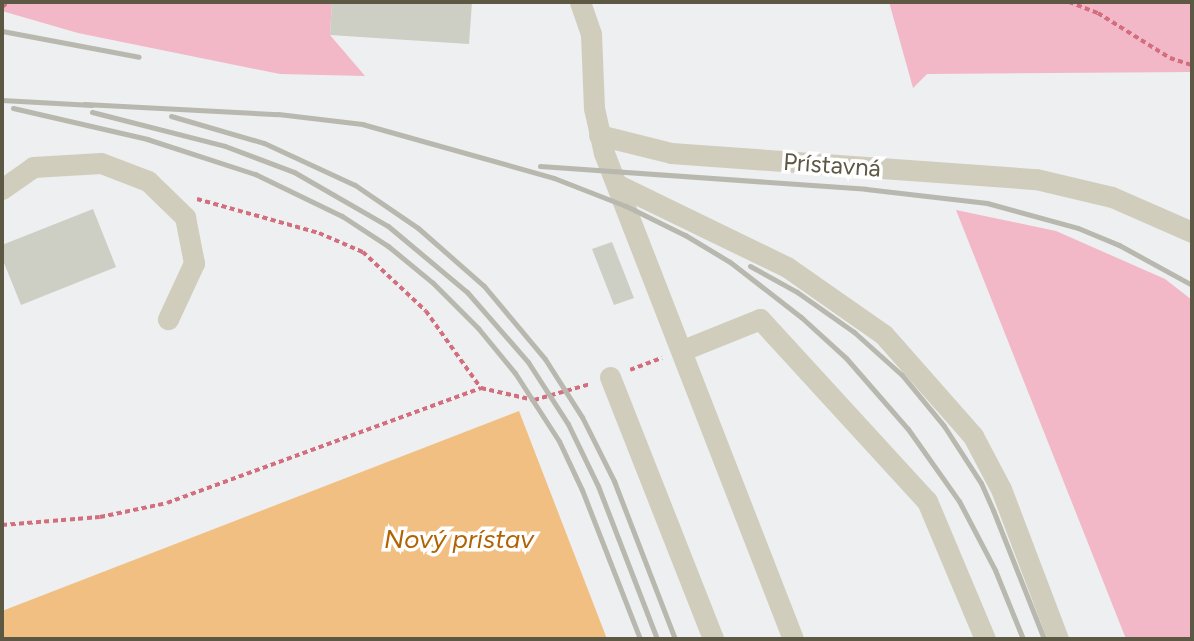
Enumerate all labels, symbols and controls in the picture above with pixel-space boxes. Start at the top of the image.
street label: Prístavná [782,147,882,183]
water label: Nový prístav [384,524,534,556]

